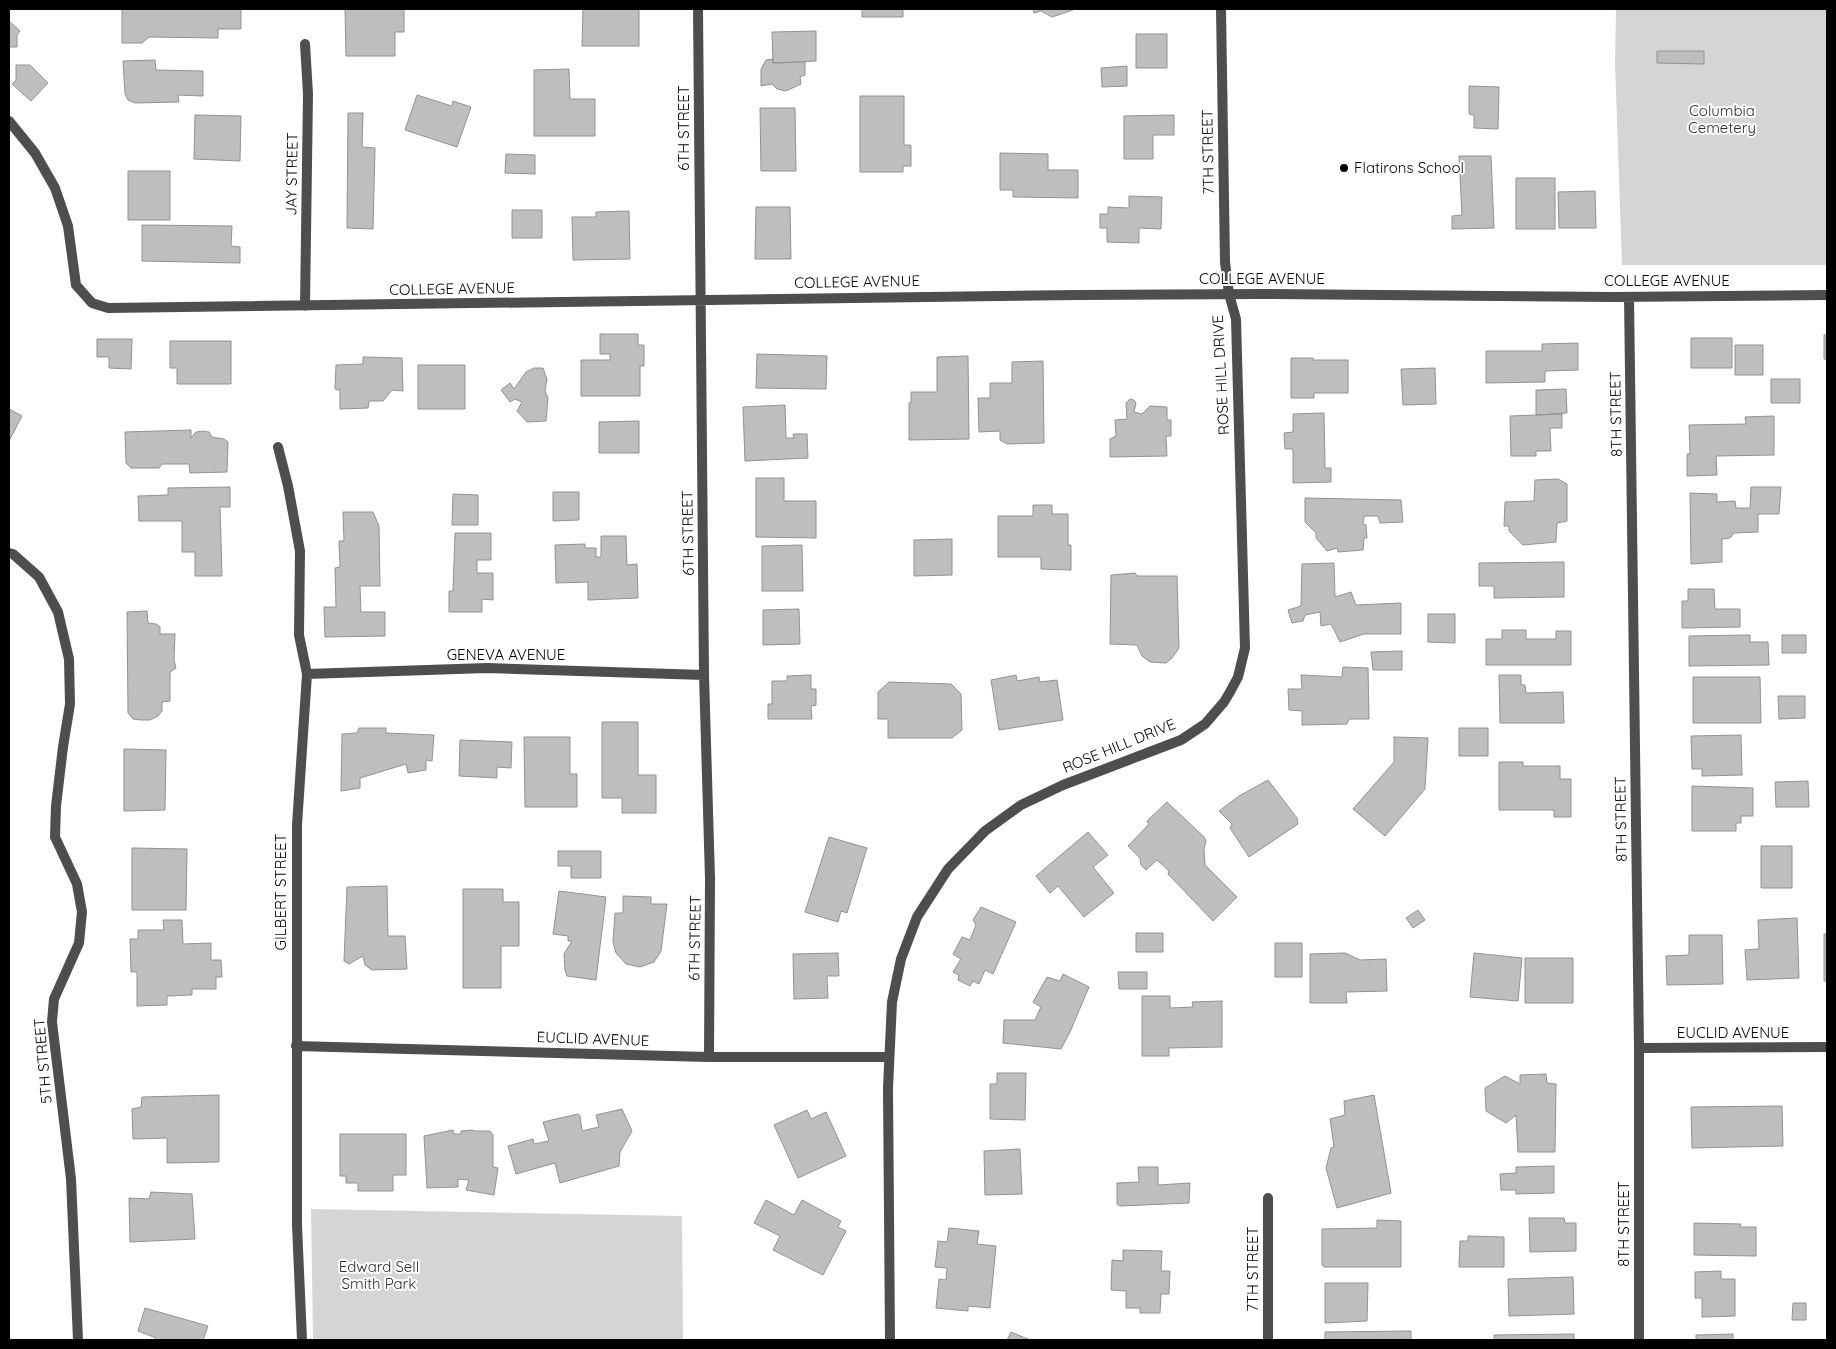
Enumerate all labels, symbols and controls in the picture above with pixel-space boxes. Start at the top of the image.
street label: 6TH STREET [674,85,693,171]
park label: Columbia Cemetery [1688,101,1756,137]
street label: 7TH STREET [1197,109,1218,195]
street label: JAY STREET [281,132,302,216]
place label: Flatirons School [1354,158,1464,177]
marker: Flatirons School [1338,162,1350,174]
street label: COLLEGE AVENUE [1199,269,1325,288]
street label: COLLEGE AVENUE [794,271,920,292]
street label: COLLEGE AVENUE [1604,271,1730,290]
street label: COLLEGE AVENUE [389,278,515,299]
street label: ROSE HILL DRIVE [1208,315,1233,436]
street label: 8TH STREET [1605,371,1626,457]
street label: 6TH STREET [677,490,698,576]
street label: GENEVA AVENUE [447,645,565,664]
street label: ROSE HILL DRIVE [1060,714,1178,777]
street label: 8TH STREET [1610,776,1631,862]
street label: GILBERT STREET [271,833,290,951]
street label: 6TH STREET [684,895,705,981]
street label: 5TH STREET [29,1017,56,1105]
street label: EUCLID AVENUE [1677,1023,1789,1042]
street label: EUCLID AVENUE [536,1027,650,1050]
street label: 8TH STREET [1614,1181,1633,1267]
street label: 7TH STREET [1243,1226,1262,1312]
park label: Edward Sell Smith Park [339,1257,419,1293]

